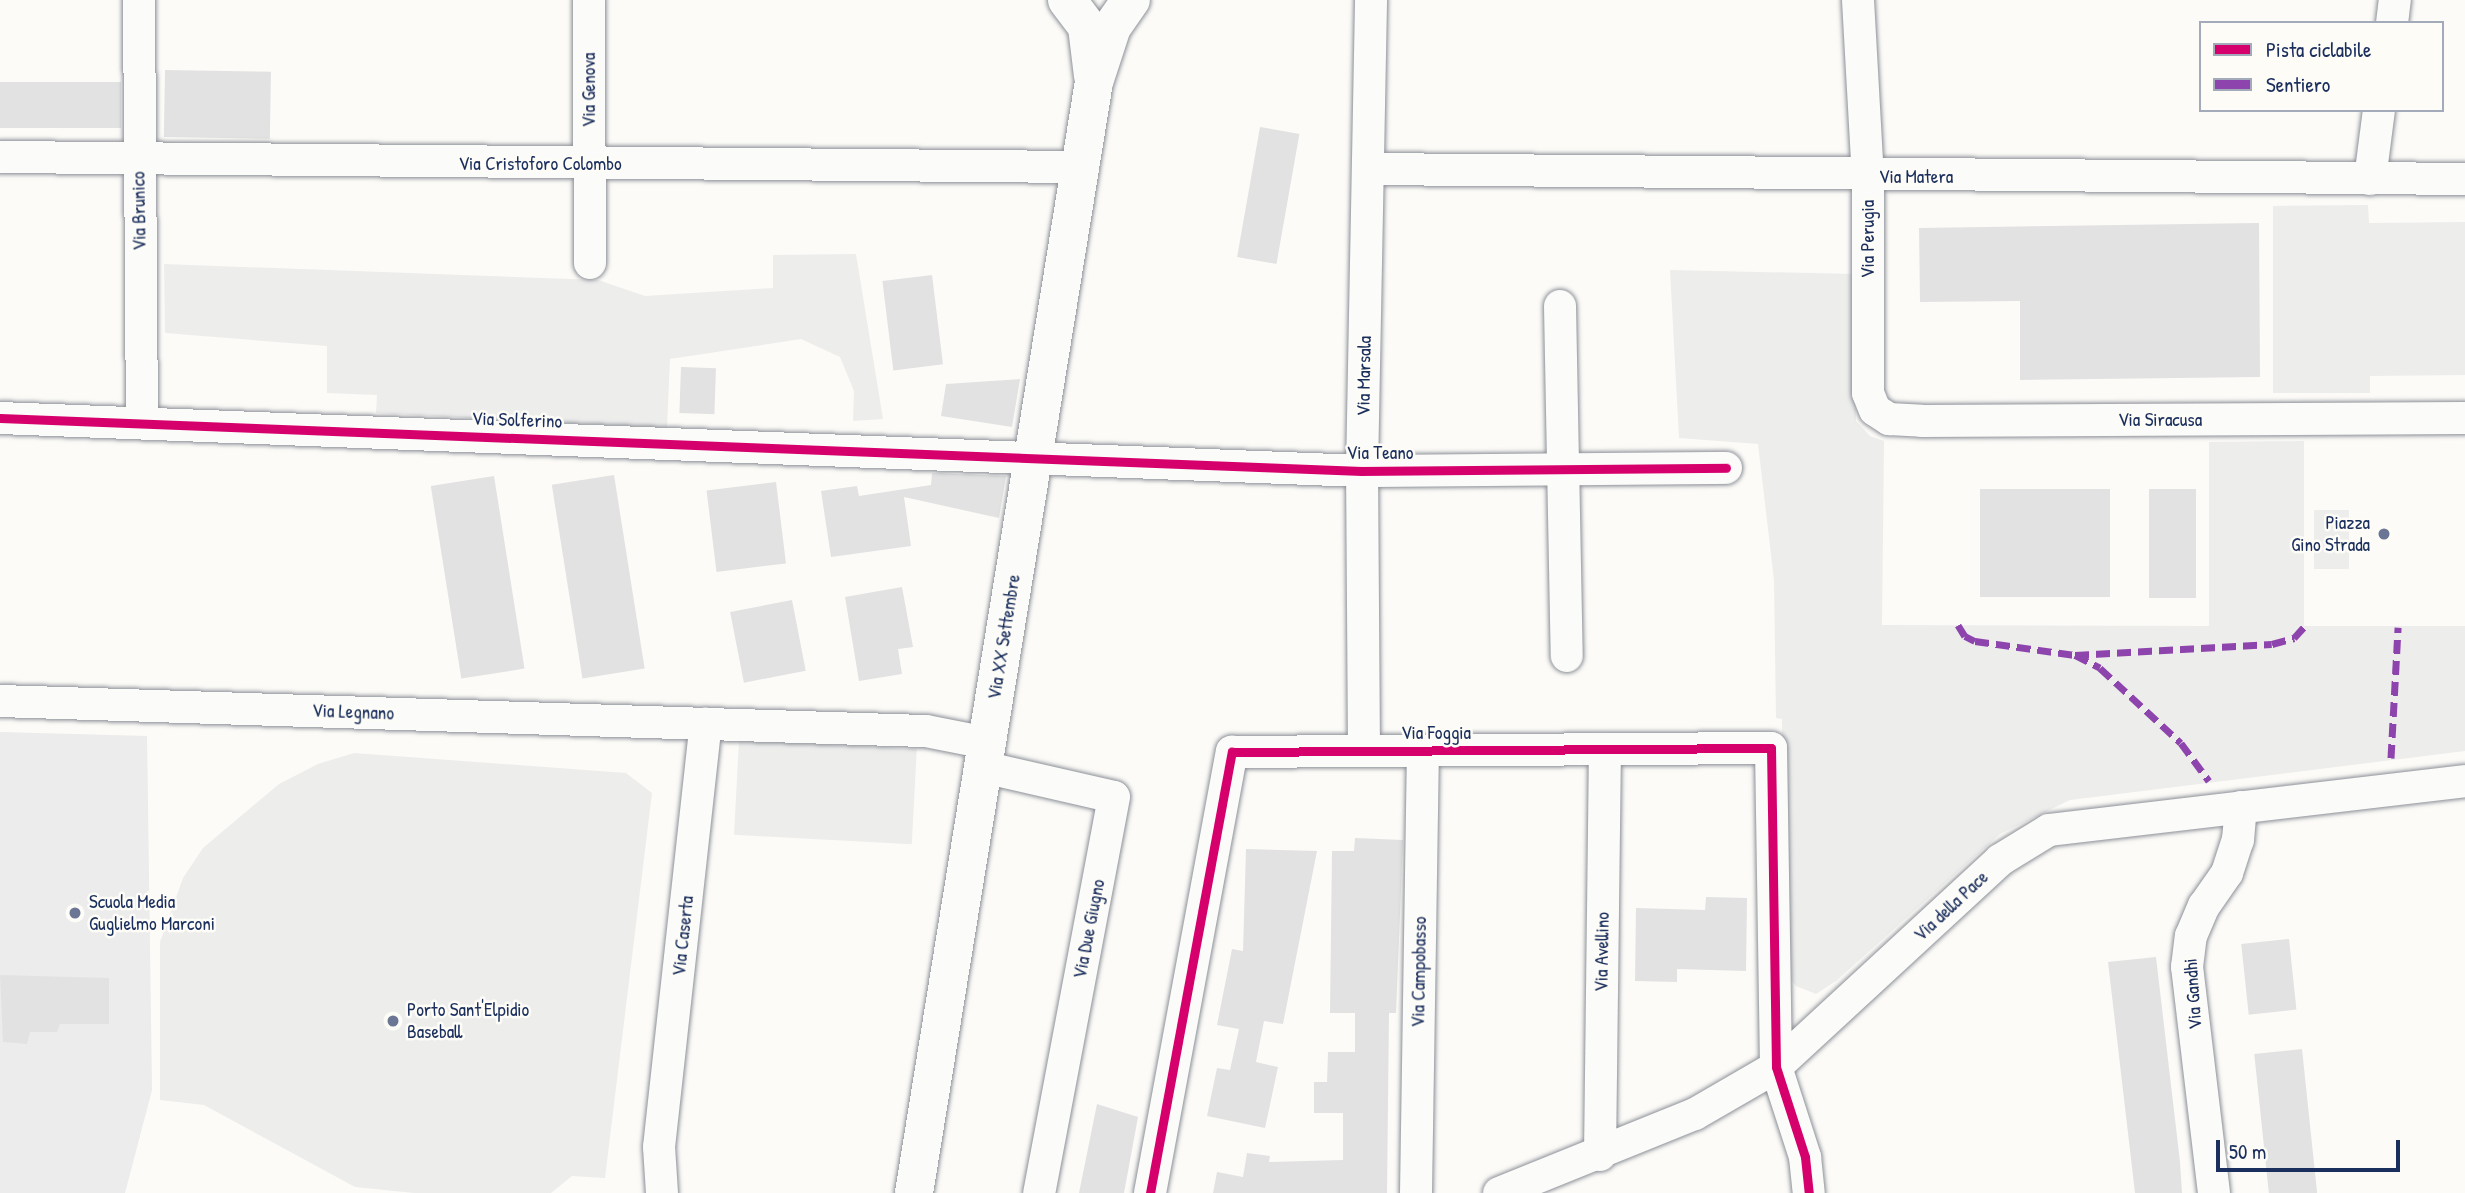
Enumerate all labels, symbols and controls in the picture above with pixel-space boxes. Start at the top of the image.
legend [2199,21,2444,112]
text: Pista ciclabile [2266,35,2371,64]
street label: Via Genova [578,53,600,127]
text: Sentiero [2266,70,2330,99]
street label: Via Cristoforo Colombo [458,153,622,175]
street label: Via Matera [1879,166,1953,188]
street label: Via Brunico [127,171,151,251]
street label: Via Perugia [1857,200,1879,278]
street label: Via Marsala [1352,336,1376,416]
street label: Via Solferino [471,407,563,433]
street label: Via Siracusa [2118,409,2202,431]
street label: Via Teano [1347,442,1413,464]
place label: Piazza Gino Strada [2291,512,2370,556]
marker: Piazza Gino Strada [2376,526,2392,542]
street label: Via XX Settembre [983,573,1025,701]
street label: Via Legnano [312,699,394,725]
street label: Via Foggia [1401,722,1471,744]
street label: Via della Pace [1909,866,1993,946]
street label: Via Due Giugno [1068,877,1110,981]
place label: Scuola Media Guglielmo Marconi [89,891,215,935]
street label: Via Caserta [667,895,699,977]
marker: Scuola Media Guglielmo Marconi [67,905,83,921]
street label: Via Avellino [1590,912,1614,992]
street label: Via Campobasso [1407,916,1431,1028]
street label: Via Gandhi [2179,958,2207,1030]
place label: Porto Sant'Elpidio Baseball [407,999,529,1043]
marker: Porto Sant'Elpidio Baseball [385,1013,401,1029]
scale bar [2220,1126,2404,1170]
text: 50 m [2229,1137,2266,1166]

